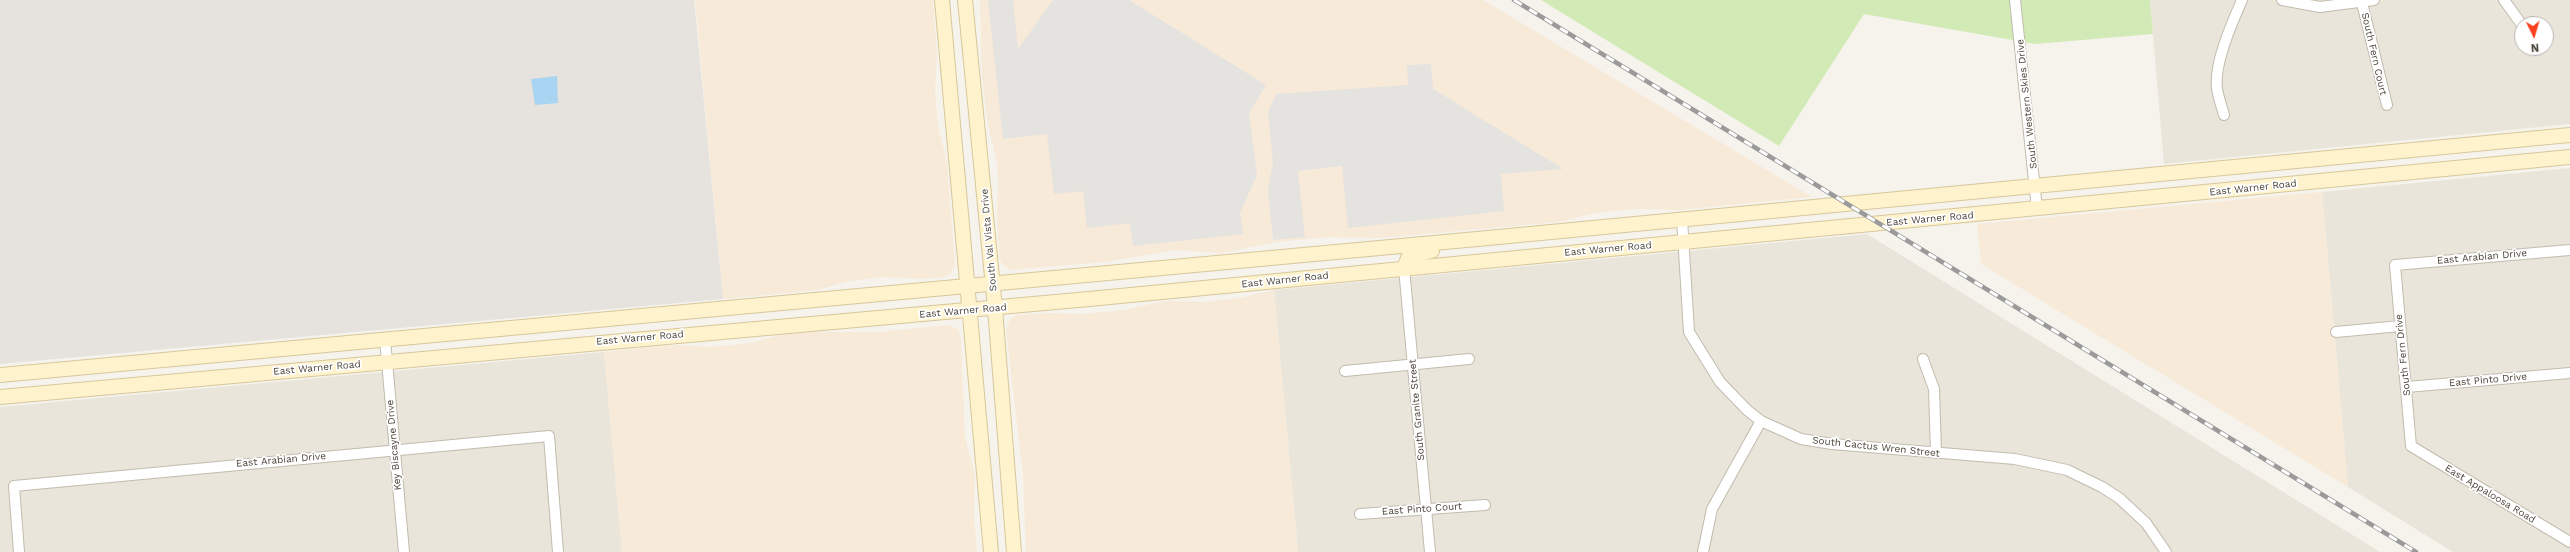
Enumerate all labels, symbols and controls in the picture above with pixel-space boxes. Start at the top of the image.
street label: South Fern Court [2359,12,2389,96]
north arrow [2514,16,2554,56]
street label: South Western Skies Drive [2014,39,2040,169]
text: N [2530,41,2540,54]
street label: East Warner Road [2209,177,2297,199]
street label: South Val Vista Drive [979,188,999,292]
street label: East Warner Road [1886,209,1974,229]
street label: East Warner Road [1564,239,1652,259]
street label: East Arabian Drive [2437,247,2527,267]
street label: East Warner Road [1241,269,1329,291]
street label: East Warner Road [919,301,1007,321]
street label: South Fern Drive [2393,313,2413,397]
street label: East Warner Road [596,328,684,348]
street label: East Warner Road [273,358,361,378]
street label: South Granite Street [1407,359,1427,461]
street label: East Pinto Drive [2448,371,2528,389]
street label: Key Biscayne Drive [384,399,404,491]
street label: South Cactus Wren Street [1812,434,1940,460]
street label: East Arabian Drive [236,450,326,470]
street label: East Appaloosa Road [2443,462,2537,526]
street label: East Pinto Court [1381,500,1463,518]

